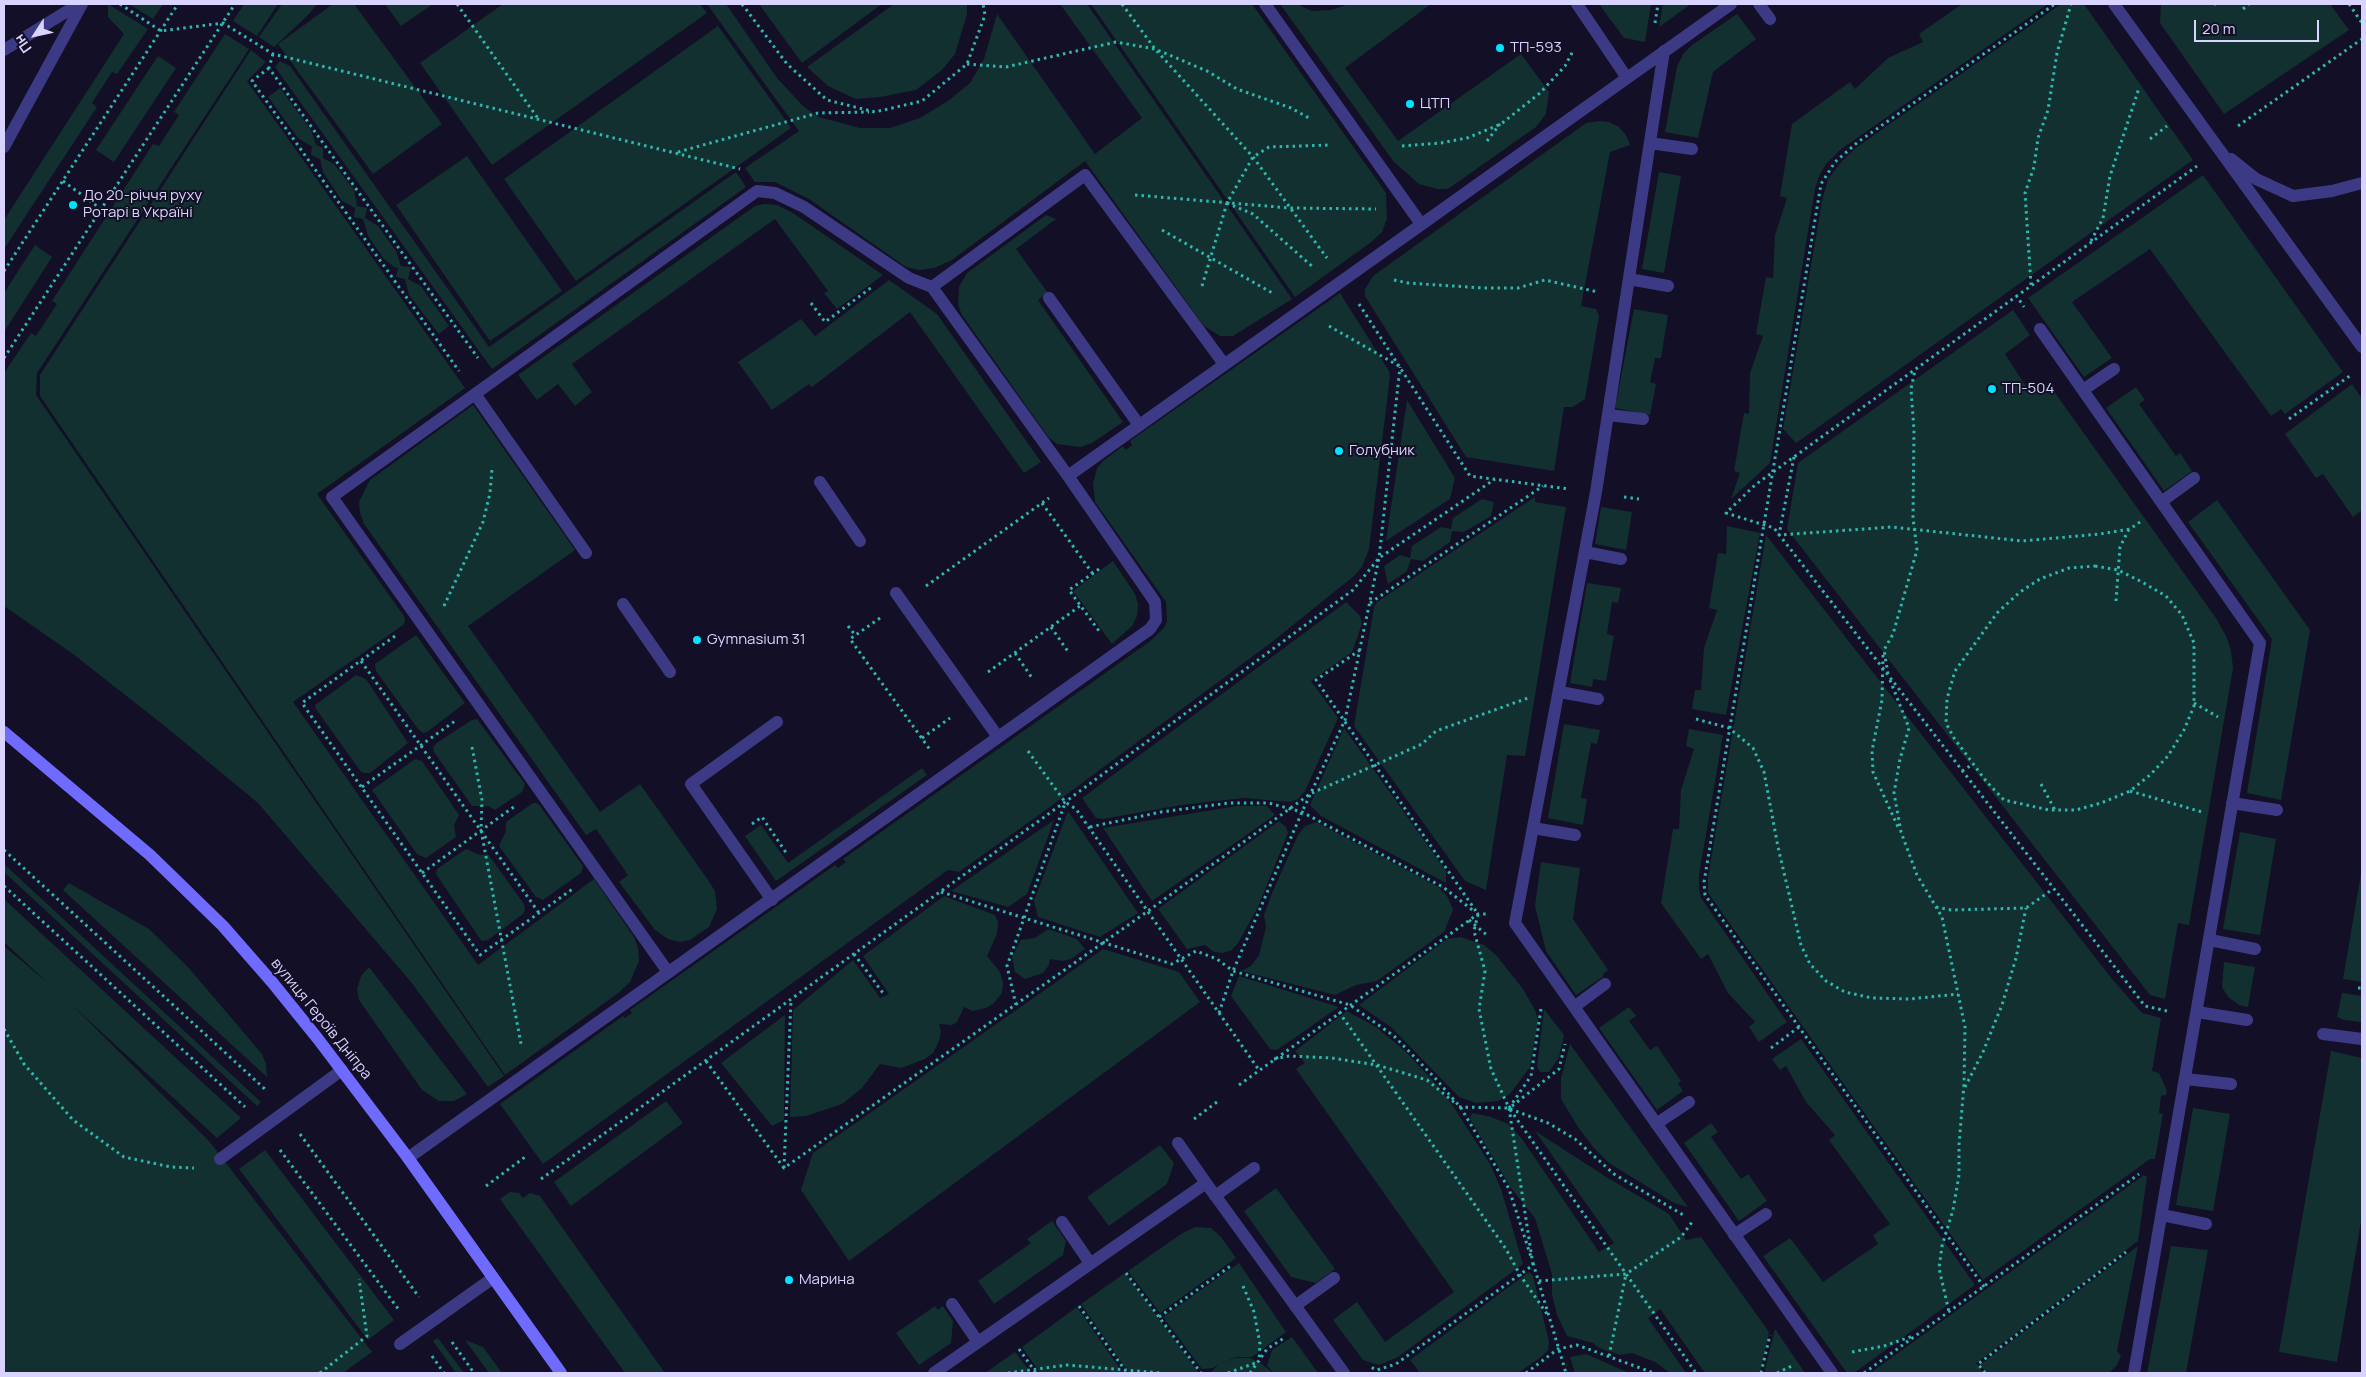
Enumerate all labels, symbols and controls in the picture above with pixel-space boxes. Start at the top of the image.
north arrow [10,10,60,60]
scale bar [2196,10,2321,42]
text: 20 m [2202,18,2235,39]
text: Пн [9,31,35,57]
place label: ТП-593 [1510,39,1562,57]
marker: ТП-593 [1494,42,1506,54]
place label: ЦТП [1420,95,1450,113]
marker: ЦТП [1404,98,1416,110]
place label: До 20-річчя руху Ротарі в Україні [83,187,202,222]
marker: До 20-річчя руху Ротарі в Україні [67,199,79,211]
place label: ТП-504 [2002,380,2054,398]
marker: ТП-504 [1986,383,1998,395]
place label: Голубник [1349,442,1415,460]
marker: Голубник [1333,445,1345,457]
place label: Gymnasium 31 [707,631,806,649]
marker: Gymnasium 31 [691,634,703,646]
street label: вулиця Героїв Дніпра [267,955,375,1083]
place label: Марина [799,1271,855,1289]
marker: Марина [783,1274,795,1286]

